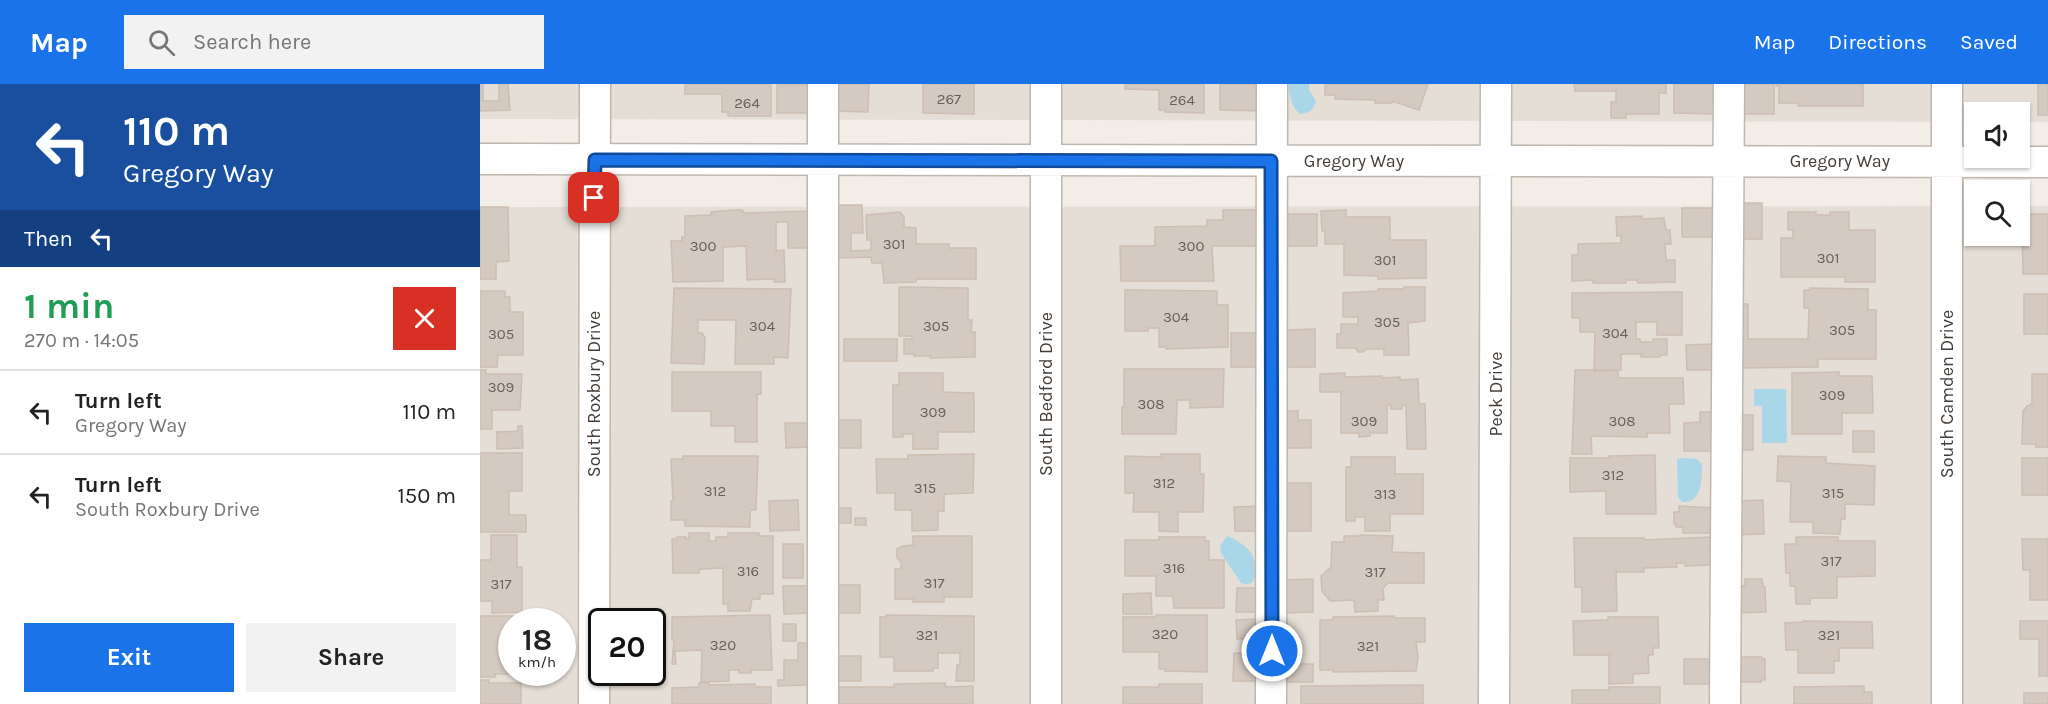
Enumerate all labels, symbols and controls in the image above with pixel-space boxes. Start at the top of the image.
search box [124,15,544,69]
text: Map [30,26,88,59]
icon: search [145,26,178,59]
text: Search here [193,29,311,55]
text: Map [1754,30,1795,54]
text: Directions [1828,30,1927,54]
text: Saved [1960,30,2018,54]
house number: 267 [937,90,961,108]
house number: 264 [1169,91,1195,109]
house number: 264 [734,94,760,112]
map controls [1964,102,2030,246]
button: sound [1964,102,2030,168]
text: 110 m [123,106,230,156]
icon: left [24,108,102,186]
street label: Gregory Way [1304,150,1405,172]
street label: Gregory Way [1790,150,1891,172]
text: Gregory Way [123,157,273,189]
pin [568,172,619,223]
button: search [1964,180,2030,246]
icon: arrive [577,181,610,214]
icon: left [85,222,118,255]
text: Then [24,226,73,252]
house number: 301 [883,235,905,253]
house number: 300 [690,237,716,255]
house number: 300 [1178,237,1204,255]
house number: 301 [1817,249,1839,267]
house number: 301 [1374,251,1396,269]
text: 1 min [24,285,114,327]
button: close [393,287,456,350]
house number: 304 [1163,308,1190,326]
street label: South Camden Drive [1936,310,1958,478]
street label: South Roxbury Drive [583,311,605,477]
street label: South Bedford Drive [1035,312,1057,476]
house number: 305 [1374,313,1400,331]
house number: 304 [749,317,776,335]
house number: 305 [923,317,949,335]
house number: 305 [1829,321,1855,339]
house number: 304 [1602,324,1629,342]
house number: 305 [488,325,514,343]
text: 270 m · 14:05 [24,329,139,352]
street label: Peck Drive [1485,352,1507,436]
house number: 309 [488,378,514,396]
house number: 309 [1819,386,1845,404]
text: Turn left [75,388,162,414]
house number: 308 [1138,395,1164,413]
icon: left [24,396,57,429]
text: 110 m [403,399,456,425]
house number: 309 [920,403,946,421]
house number: 309 [1351,412,1377,430]
house number: 308 [1609,412,1635,430]
text: Gregory Way [75,414,186,437]
house number: 312 [1602,466,1624,484]
text: Turn left [75,472,162,498]
house number: 312 [1153,474,1175,492]
house number: 315 [914,479,936,497]
icon: left [24,480,57,513]
house number: 312 [704,482,726,500]
text: 150 m [397,483,456,509]
house number: 315 [1822,484,1844,502]
house number: 313 [1374,485,1396,503]
text: South Roxbury Drive [75,498,260,521]
house number: 317 [1821,552,1841,570]
house number: 316 [1163,559,1185,577]
house number: 316 [737,562,759,580]
house number: 317 [1365,563,1385,581]
house number: 317 [924,574,944,592]
house number: 317 [491,575,511,593]
speed limit sign: 20 [588,608,666,686]
position arrow [1240,619,1304,683]
text: 18 [522,622,552,658]
button: Exit [24,623,234,692]
button: Share [246,623,456,692]
house number: 320 [1152,625,1178,643]
house number: 321 [916,626,938,644]
house number: 321 [1818,626,1840,644]
house number: 320 [710,636,736,654]
house number: 321 [1357,637,1379,655]
text: km/h [518,653,556,671]

